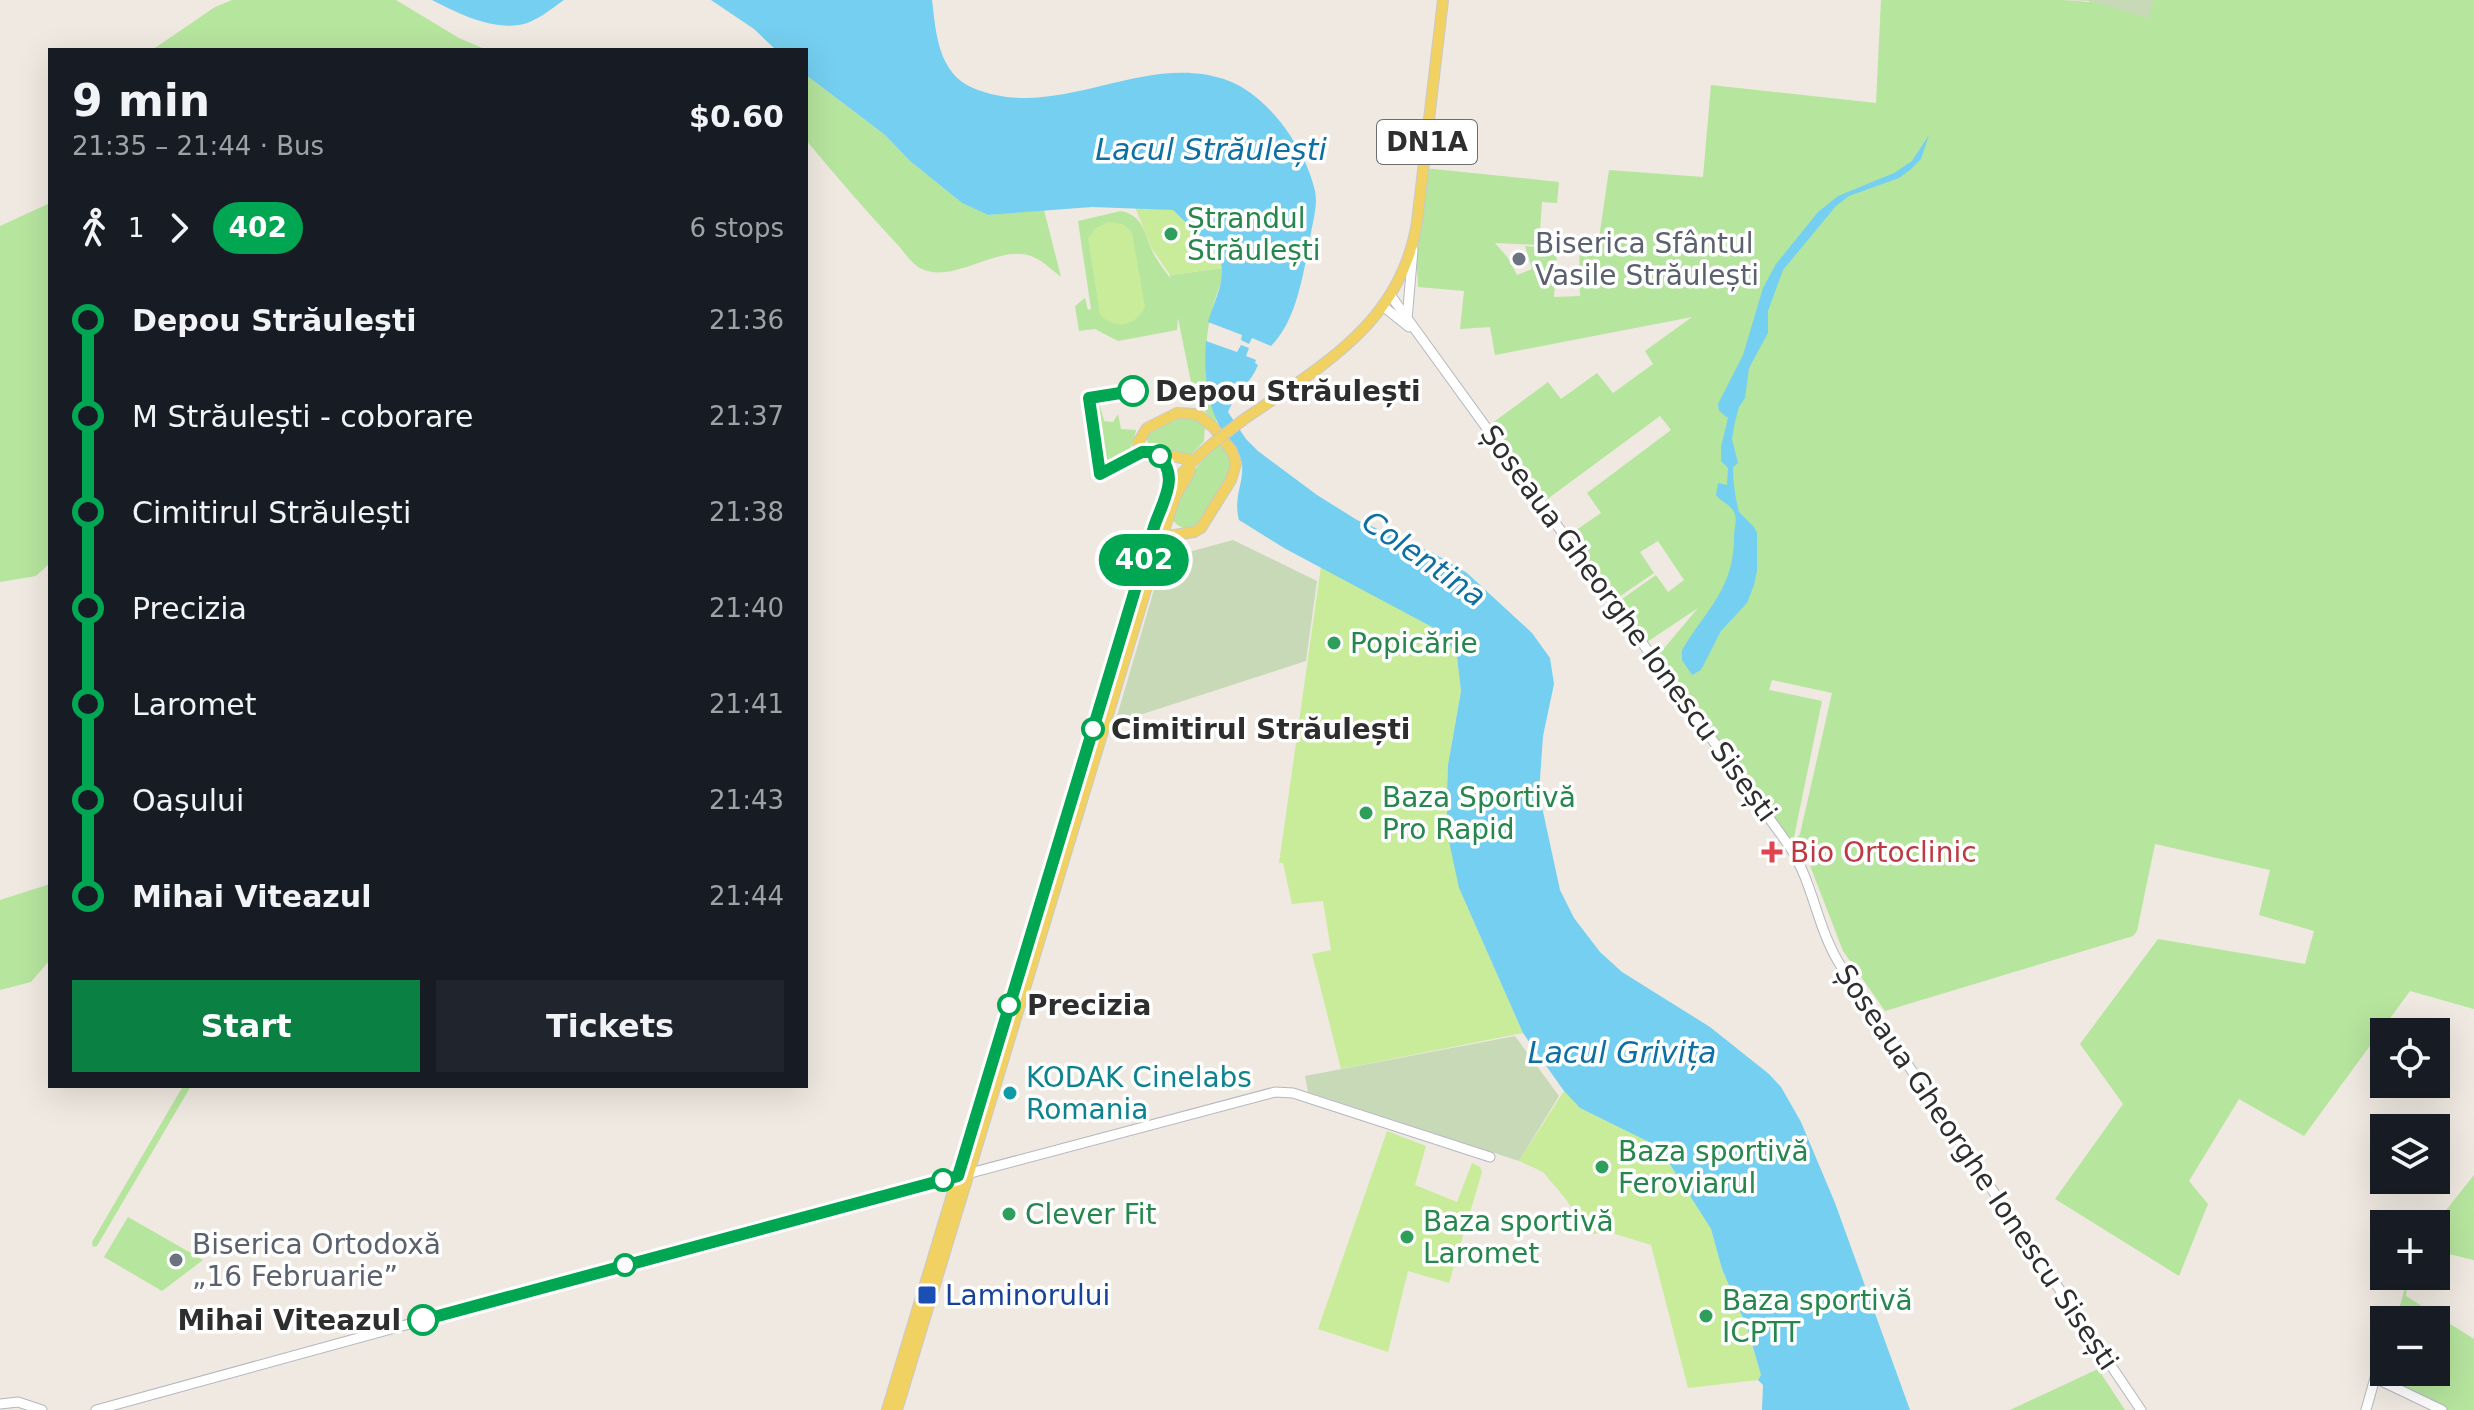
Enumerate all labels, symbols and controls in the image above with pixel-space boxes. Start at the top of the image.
text: 9 min [72,75,210,126]
text: $0.60 [689,99,784,134]
road number: DN1A [1377,120,1477,164]
text: 21:35 – 21:44 · Bus [72,131,324,161]
water label: Lacul Străulești [1095,132,1327,167]
place label: Ștrandul Străulești [1187,202,1321,267]
icon: walk [72,206,116,250]
icon: forward [157,206,201,250]
text: 402 [229,211,287,244]
text: 1 [128,213,145,243]
text: 6 stops [689,213,784,243]
marker: Ștrandul Străulești [1162,225,1180,243]
place label: Biserica Sfântul Vasile Străulești [1535,227,1759,292]
marker: Biserica Sfântul Vasile Străulești [1510,250,1528,268]
text: Depou Străulești [132,303,417,338]
text: 21:36 [709,305,784,335]
place label: Depou Străulești [1155,375,1421,408]
marker: Depou Străulești [1118,376,1148,406]
text: M Străulești - coborare [132,399,473,434]
text: 21:37 [709,401,784,431]
street label: Șoseaua Gheorghe Ionescu Sisești [1474,419,1784,828]
unlabelled marker [1149,445,1171,467]
text: Cimitirul Străulești [132,495,411,530]
text: 21:38 [709,497,784,527]
water label: Colentina [1356,503,1493,614]
line badge: 402 [1098,534,1190,586]
text: 402 [1115,543,1173,576]
text: Precizia [132,591,247,626]
text: 21:40 [709,593,784,623]
place label: Popicărie [1350,627,1478,660]
marker: Popicărie [1325,634,1343,652]
text: Laromet [132,687,257,722]
text: 21:41 [709,689,784,719]
place label: Cimitirul Străulești [1111,713,1410,746]
marker: Cimitirul Străulești [1082,718,1104,740]
place label: Baza Sportivă Pro Rapid [1382,781,1576,846]
text: Oașului [132,783,244,818]
text: 21:43 [709,785,784,815]
marker: Baza Sportivă Pro Rapid [1357,804,1375,822]
place label: Bio Ortoclinic [1790,836,1977,869]
marker: Bio Ortoclinic [1761,841,1783,863]
text: Mihai Viteazul [132,879,371,914]
text: 21:44 [709,881,784,911]
street label: Șoseaua Gheorghe Ionescu Sisești [1828,958,2125,1376]
button: Start [72,980,420,1072]
button: Tickets [436,980,784,1072]
place label: Precizia [1027,989,1151,1022]
marker: Precizia [998,994,1020,1016]
map controls [2370,1018,2450,1386]
button: locate [2370,1018,2450,1098]
water label: Lacul Grivița [1528,1035,1716,1071]
place label: KODAK Cinelabs Romania [1026,1061,1252,1126]
marker: KODAK Cinelabs Romania [1001,1084,1019,1102]
button: layers [2370,1114,2450,1194]
place label: Baza sportivă Feroviarul [1618,1135,1809,1200]
marker: Baza sportivă Feroviarul [1593,1158,1611,1176]
unlabelled marker [932,1169,954,1191]
place label: Clever Fit [1025,1198,1157,1231]
marker: Clever Fit [1000,1205,1018,1223]
place label: Baza sportivă Laromet [1423,1205,1614,1270]
button: + [2370,1210,2450,1290]
place label: Biserica Ortodoxă „16 Februarie” [192,1228,441,1293]
marker: Baza sportivă Laromet [1398,1228,1416,1246]
marker: Biserica Ortodoxă „16 Februarie” [167,1251,185,1269]
unlabelled marker [614,1254,636,1276]
place label: Laminorului [945,1279,1110,1312]
marker: Laminorului [916,1284,938,1306]
place label: Baza sportivă ICPTT [1722,1284,1913,1349]
place label: Mihai Viteazul [177,1304,401,1337]
marker: Mihai Viteazul [408,1305,438,1335]
button: − [2370,1306,2450,1386]
marker: Baza sportivă ICPTT [1697,1307,1715,1325]

